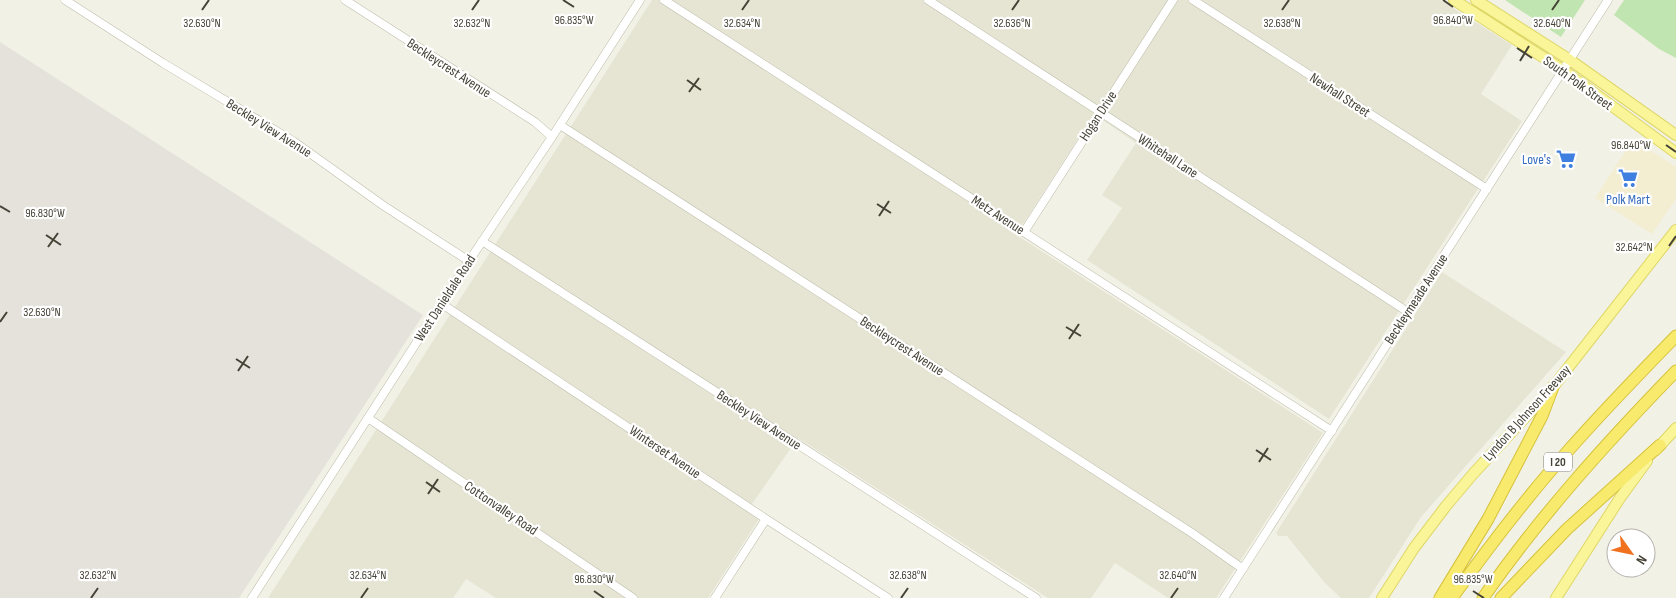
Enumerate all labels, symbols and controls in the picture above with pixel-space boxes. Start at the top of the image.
text: 96.835°W [555,13,594,28]
text: 96.840°W [1433,13,1473,28]
text: 32.630°N [183,16,221,31]
text: 32.632°N [454,16,490,31]
text: 32.634°N [724,16,760,31]
text: 32.636°N [993,16,1031,31]
text: 32.638°N [1263,16,1301,31]
text: 32.640°N [1533,16,1571,31]
street label: Beckleycrest Avenue [404,34,494,102]
street label: South Polk Street [1540,52,1616,114]
street label: Newhall Street [1306,69,1374,121]
street label: Hogan Drive [1076,88,1120,144]
street label: Beckley View Avenue [223,95,315,161]
street label: Whitehall Lane [1135,130,1201,182]
text: 96.840°W [1611,138,1651,153]
supermarket icon: Love's [1555,148,1577,170]
place label: Love's [1522,151,1551,168]
supermarket icon: Polk Mart [1617,167,1639,189]
place label: Polk Mart [1606,191,1650,208]
street label: Metz Avenue [968,192,1028,238]
text: 96.830°W [25,206,65,221]
text: 32.642°N [1615,240,1653,255]
street label: West Danieldale Road [411,251,479,345]
street label: Beckleymeade Avenue [1380,251,1452,347]
text: 32.630°N [23,305,61,320]
street label: Beckleycrest Avenue [857,312,947,380]
street label: Lyndon B Johnson Freeway [1480,361,1575,464]
street label: Beckley View Avenue [714,386,804,454]
street label: Winterset Avenue [626,422,704,482]
road number: I 20 [1544,452,1572,472]
street label: Cottonvalley Road [461,477,541,539]
north arrow [1606,528,1656,578]
text: N [1632,552,1651,568]
text: 32.632°N [80,568,116,583]
text: 32.634°N [350,568,386,583]
text: 32.638°N [889,568,927,583]
text: 32.640°N [1159,568,1197,583]
text: 96.830°W [574,572,614,587]
text: 96.835°W [1454,572,1493,587]

